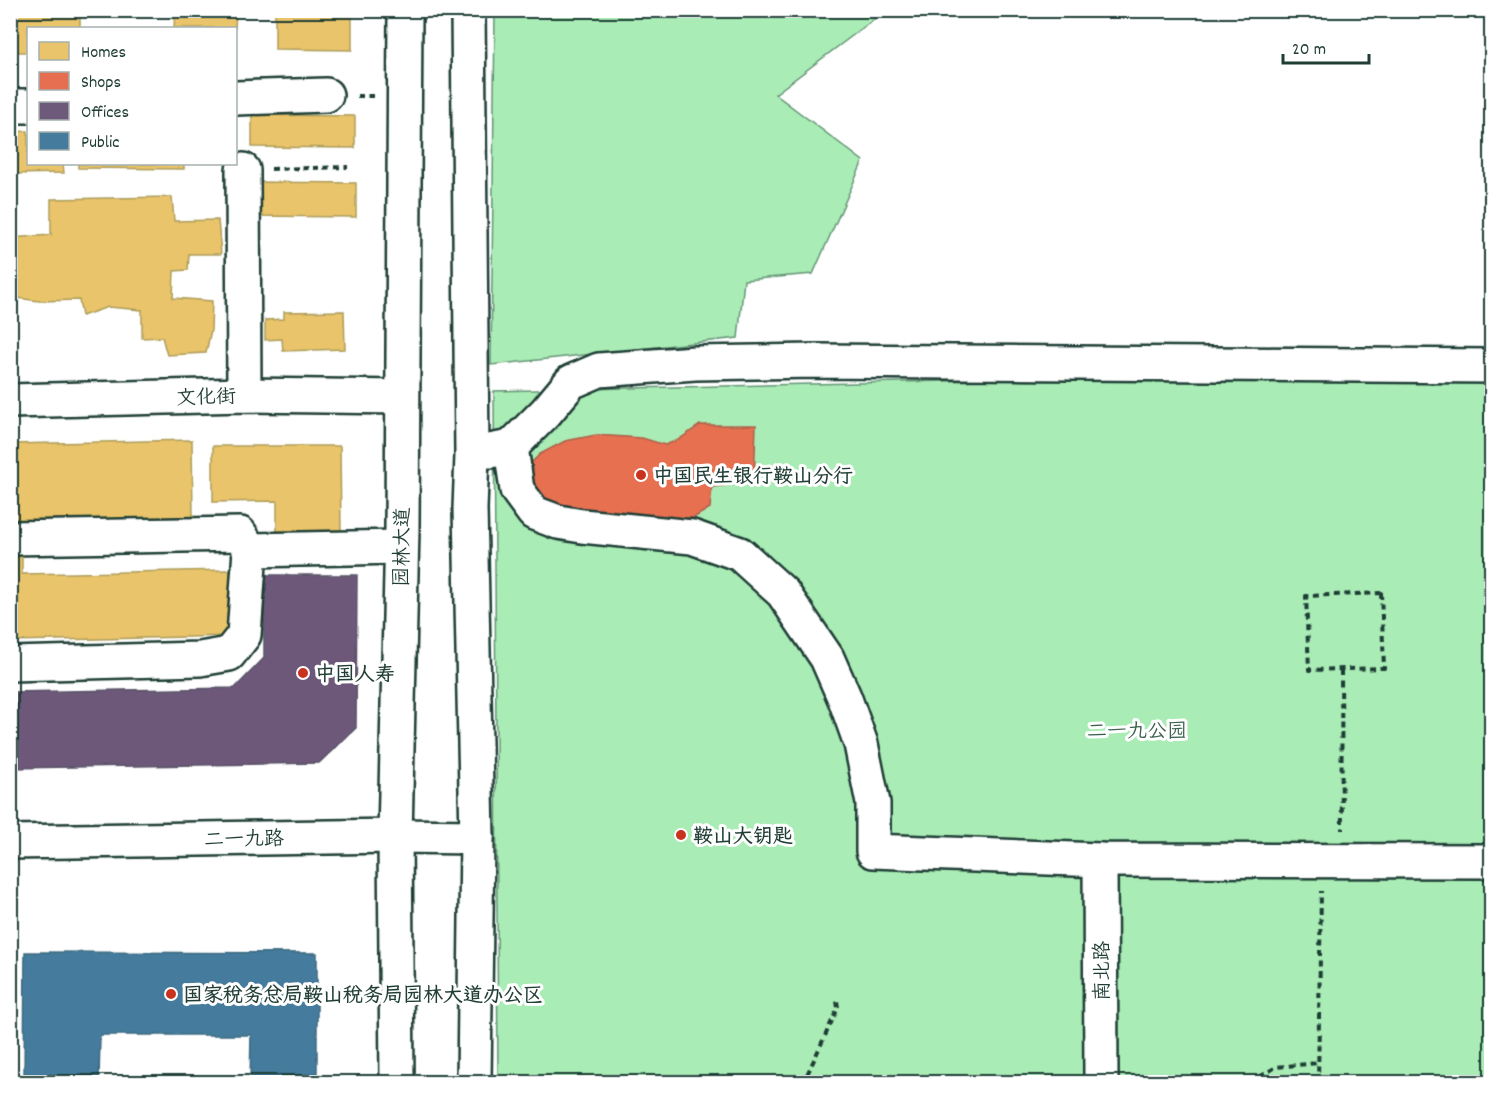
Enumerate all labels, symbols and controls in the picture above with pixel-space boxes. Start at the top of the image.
legend [27,27,237,165]
scale bar [1283,27,1368,65]
text: 20 m [1292,38,1326,63]
text: Homes [81,41,126,66]
text: Shops [81,71,121,96]
text: Offices [81,101,129,126]
text: Public [81,131,120,156]
street label: 文化街 [176,384,237,414]
place label: 中国民生银行鞍山分行 [653,464,853,492]
marker: 中国民生银行鞍山分行 [634,468,648,482]
street label: 园林大道 [389,507,419,587]
place label: 中国人寿 [315,662,395,690]
marker: 中国人寿 [296,666,310,680]
park label: 二一九公园 [1087,719,1187,747]
place label: 鞍山大钥匙 [693,824,793,852]
street label: 二一九路 [204,826,285,856]
marker: 鞍山大钥匙 [674,828,688,842]
street label: 南北路 [1090,940,1118,1001]
place label: 国家税务总局鞍山税务局园林大道办公区 [183,983,543,1011]
marker: 国家税务总局鞍山税务局园林大道办公区 [164,987,178,1001]

